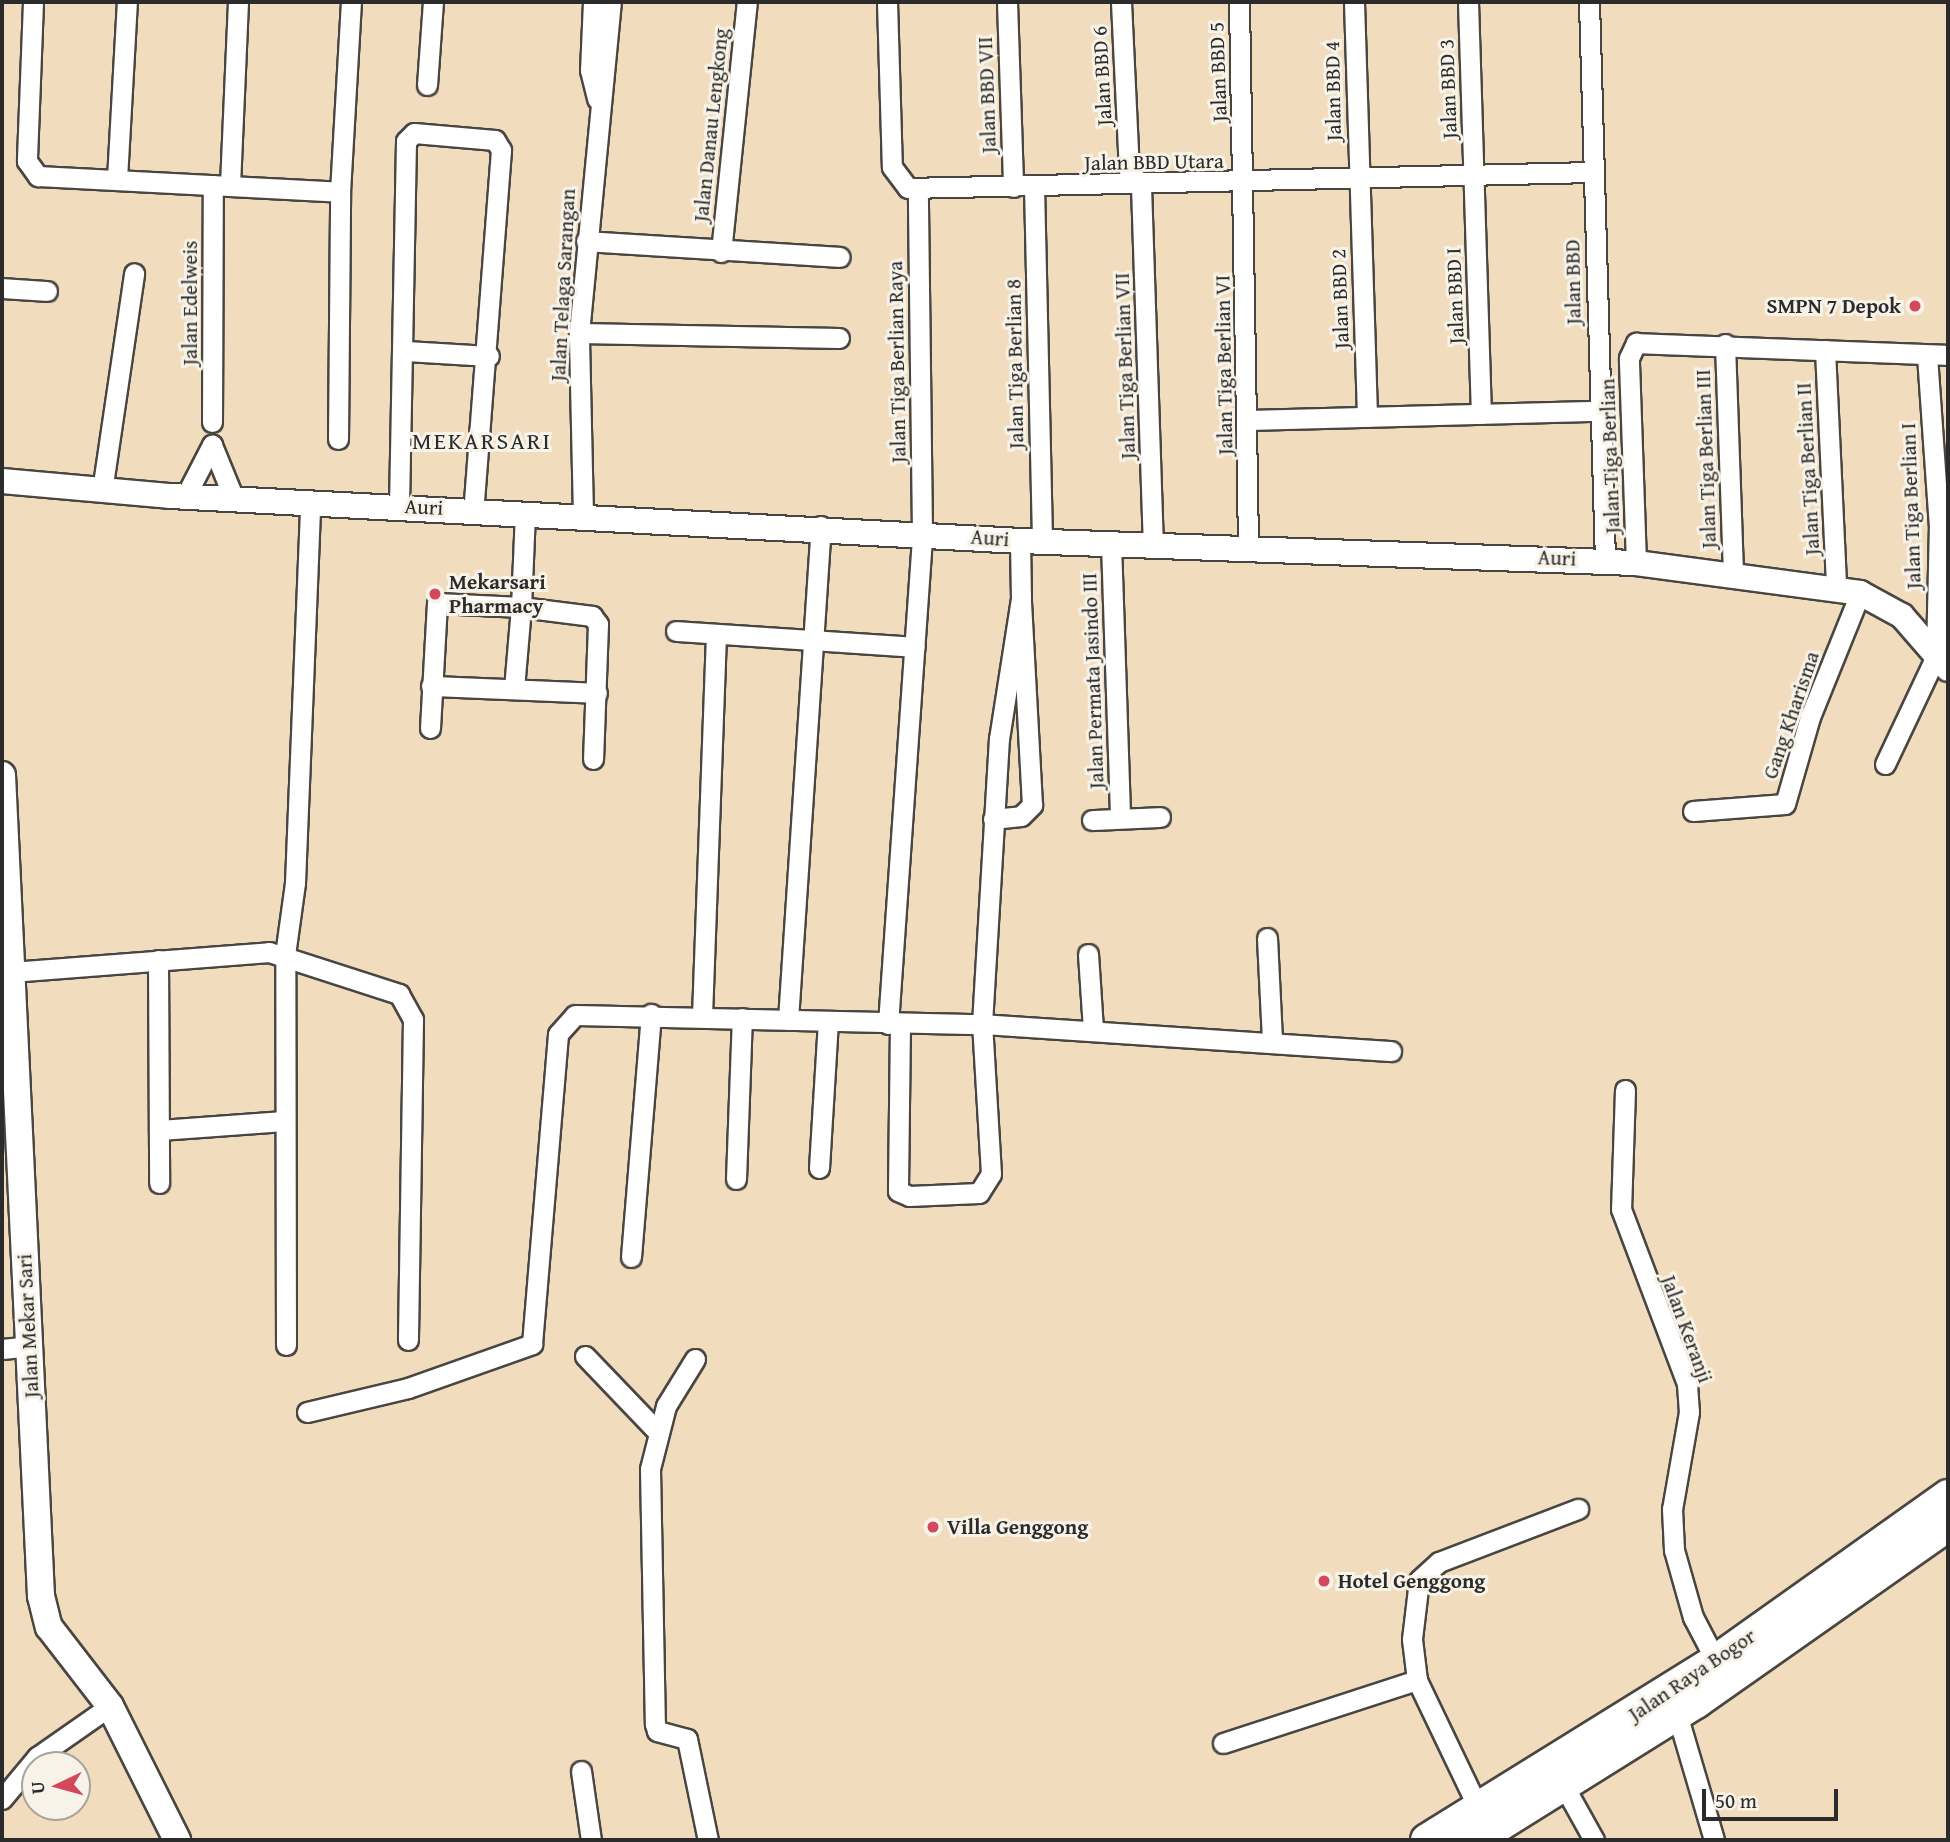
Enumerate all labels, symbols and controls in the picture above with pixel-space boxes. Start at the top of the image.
street label: Jalan BBD 5 [1204,22,1232,122]
street label: Jalan BBD 6 [1087,25,1117,127]
street label: Jalan Danau Lengkong [688,27,734,223]
street label: Jalan BBD VII [972,36,1002,154]
street label: Jalan BBD 3 [1434,39,1462,139]
street label: Jalan BBD 4 [1320,41,1346,141]
street label: Jalan BBD Utara [1084,148,1224,176]
street label: Jalan Telaga Sarangan [545,188,581,382]
street label: Jalan BBD [1560,239,1586,325]
street label: Jalan Edelweis [177,241,203,365]
street label: Jalan BBD I [1441,247,1469,345]
street label: Jalan BBD 2 [1326,249,1354,349]
street label: Jalan Tiga Berlian Raya [883,261,911,463]
street label: Jalan Tiga Berlian VII [1109,272,1141,460]
street label: Jalan Tiga Berlian VI [1210,275,1238,455]
street label: Jalan Tiga Berlian 8 [1001,279,1029,449]
place label: SMPN 7 Depok [1766,293,1901,319]
marker: SMPN 7 Depok [1907,298,1923,314]
street label: Jalan Tiga Berlian III [1690,369,1722,549]
street label: Jalan Tiga Berlian [1595,378,1625,534]
street label: Jalan Tiga Berlian II [1791,382,1825,556]
street label: Jalan Tiga Berlian I [1896,422,1926,590]
district label: MEKARSARI [413,427,551,455]
street label: Auri [404,493,444,521]
street label: Auri [970,524,1010,552]
street label: Auri [1537,545,1577,571]
place label: Mekarsari Pharmacy [449,569,546,619]
street label: Jalan Permata Jasindo III [1077,573,1109,789]
marker: Mekarsari Pharmacy [427,586,443,602]
street label: Gang Kharisma [1757,648,1825,782]
street label: Jalan Mekar Sari [12,1253,44,1399]
street label: Jalan Keranji [1656,1272,1718,1386]
place label: Villa Genggong [947,1514,1088,1540]
marker: Villa Genggong [925,1519,941,1535]
place label: Hotel Genggong [1338,1568,1485,1594]
marker: Hotel Genggong [1316,1573,1332,1589]
street label: Jalan Raya Bogor [1624,1623,1760,1727]
north arrow [21,1751,91,1821]
scale bar [1705,1776,1842,1820]
text: U [23,1780,52,1795]
text: 50 m [1715,1785,1757,1816]

